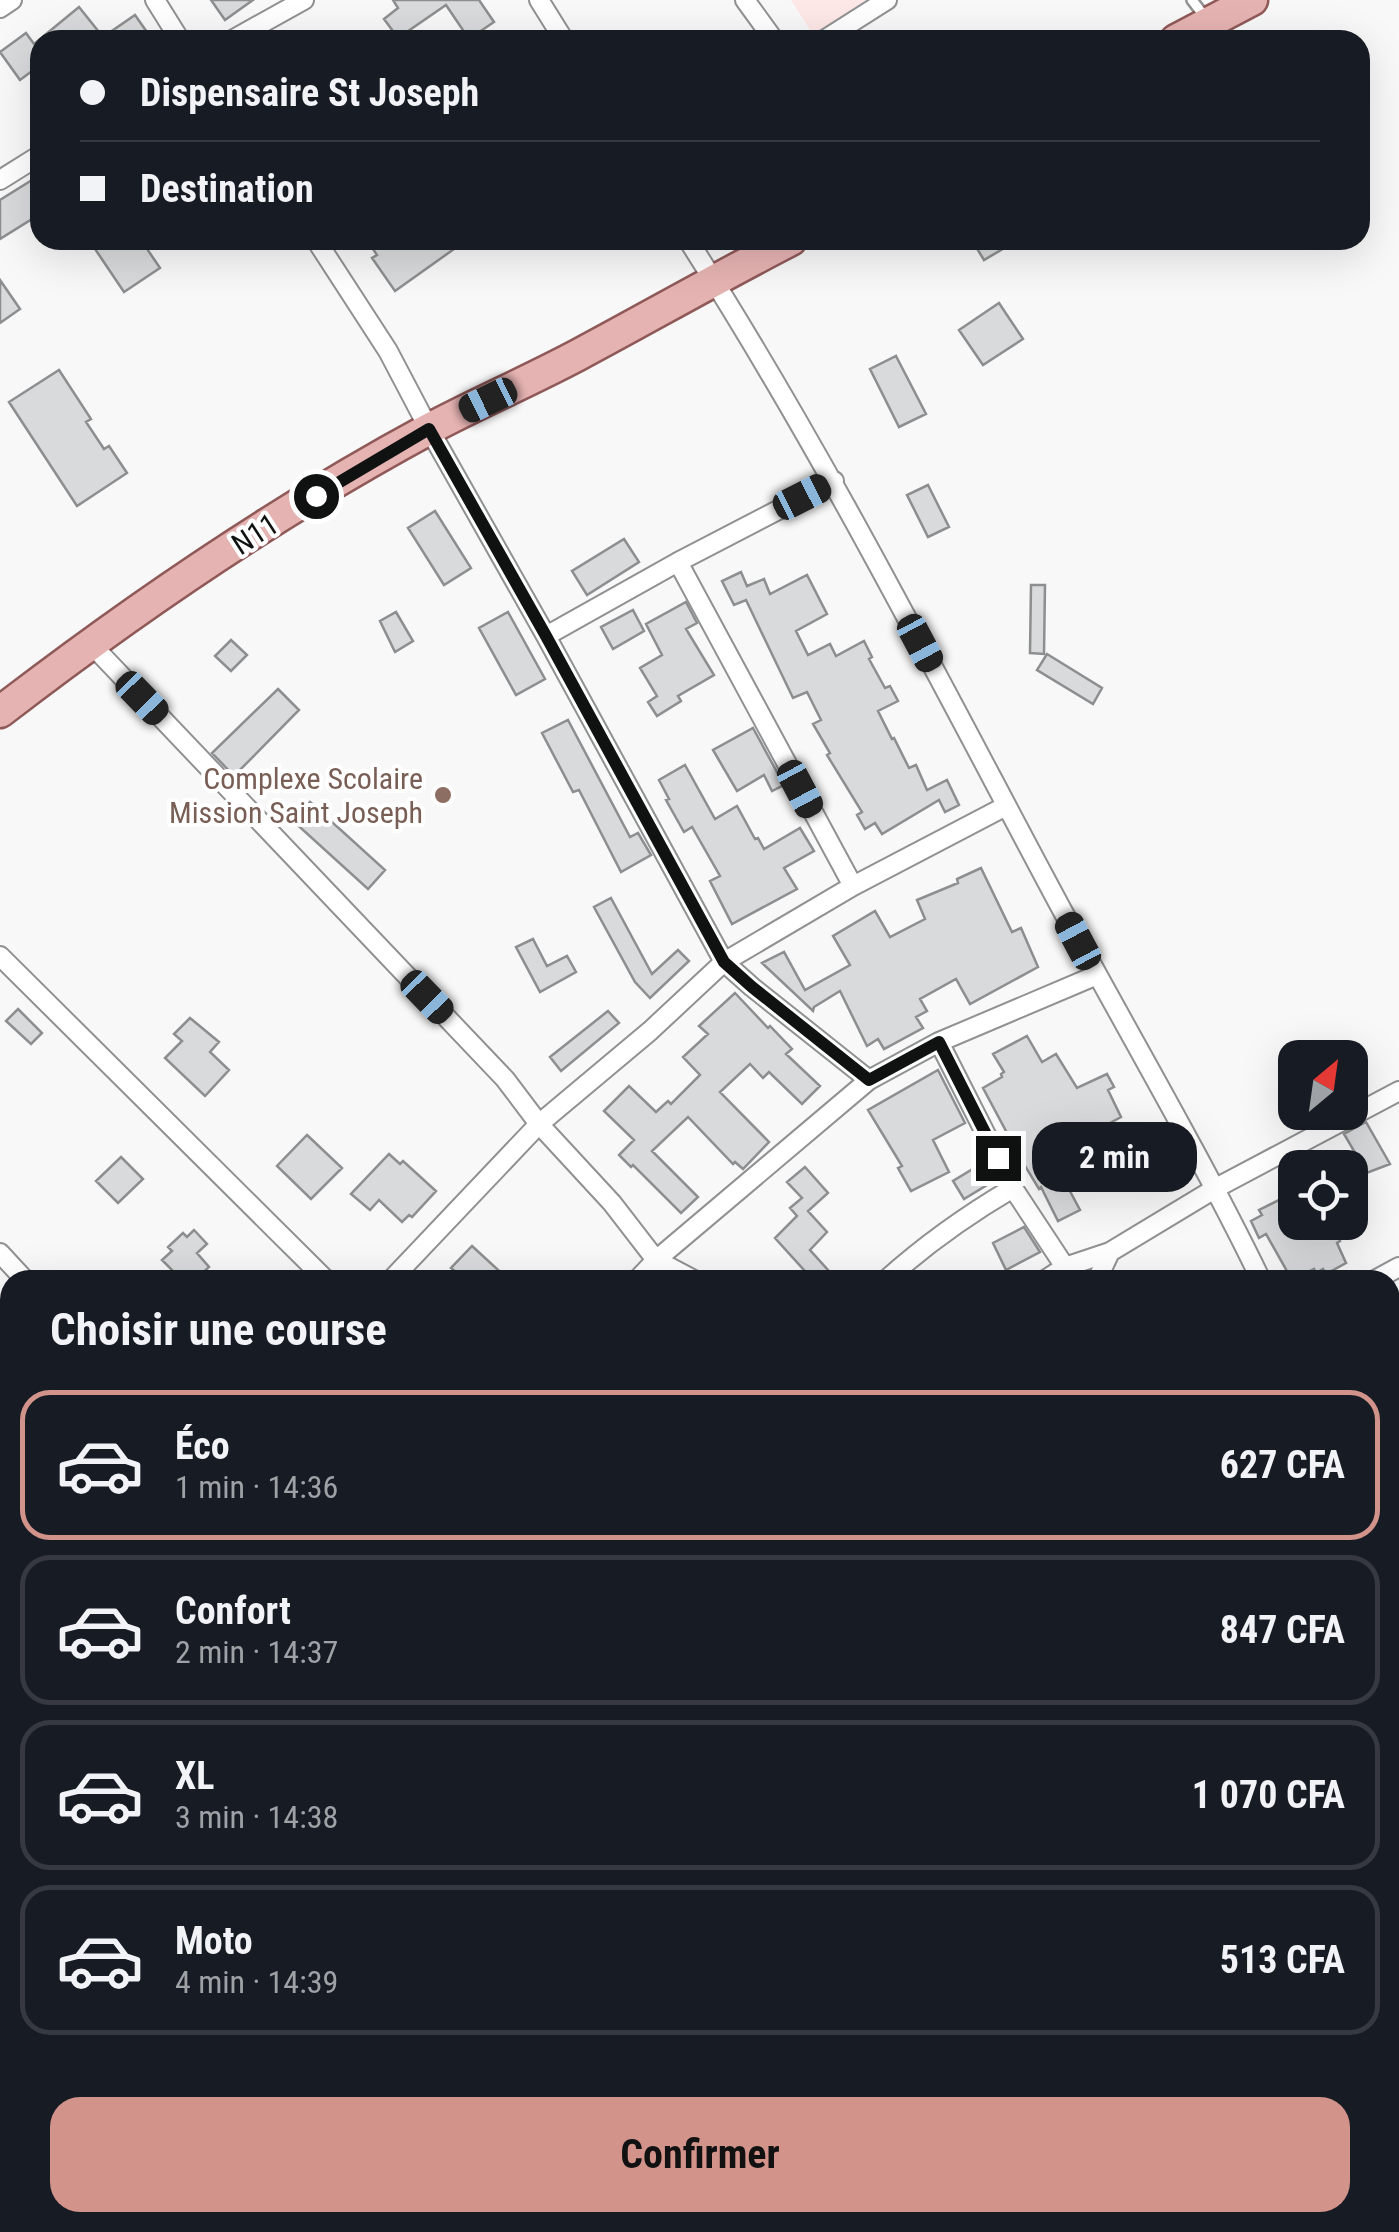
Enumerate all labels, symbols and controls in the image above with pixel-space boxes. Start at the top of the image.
text: Dispensaire St Joseph [140,71,479,115]
text: Destination [140,167,314,211]
car [454,373,522,427]
car [768,470,836,524]
route start [294,474,339,519]
street label: N11 [225,506,285,562]
car [893,609,947,677]
car [110,666,174,730]
car [773,755,827,823]
place label: Complexe Scolaire Mission Saint Joseph [169,761,423,830]
marker: Complexe Scolaire Mission Saint Joseph [432,784,454,806]
car [1051,907,1105,975]
car [395,965,459,1029]
north arrow [1278,1040,1368,1130]
map controls [1278,1040,1368,1240]
callout: 2 min [1033,1123,1198,1193]
route end [976,1136,1021,1181]
text: 2 min [1079,1138,1150,1176]
button: locate [1278,1150,1368,1240]
text: Choisir une course [50,1303,387,1356]
icon: car [55,1420,145,1510]
text: Éco [175,1424,230,1468]
text: 627 CFA [1220,1443,1345,1487]
text: 1 min · 14:36 [175,1468,338,1506]
icon: car [55,1585,145,1675]
text: Confort [175,1589,291,1633]
text: 847 CFA [1220,1608,1345,1652]
text: 2 min · 14:37 [175,1633,338,1671]
icon: car [55,1750,145,1840]
text: XL [175,1754,214,1798]
text: 1 070 CFA [1192,1773,1345,1817]
text: 3 min · 14:38 [175,1798,338,1836]
icon: car [55,1915,145,2005]
text: Moto [175,1919,253,1963]
text: 513 CFA [1220,1938,1345,1982]
text: 4 min · 14:39 [175,1963,338,2001]
button: Confirmer [50,2097,1350,2212]

